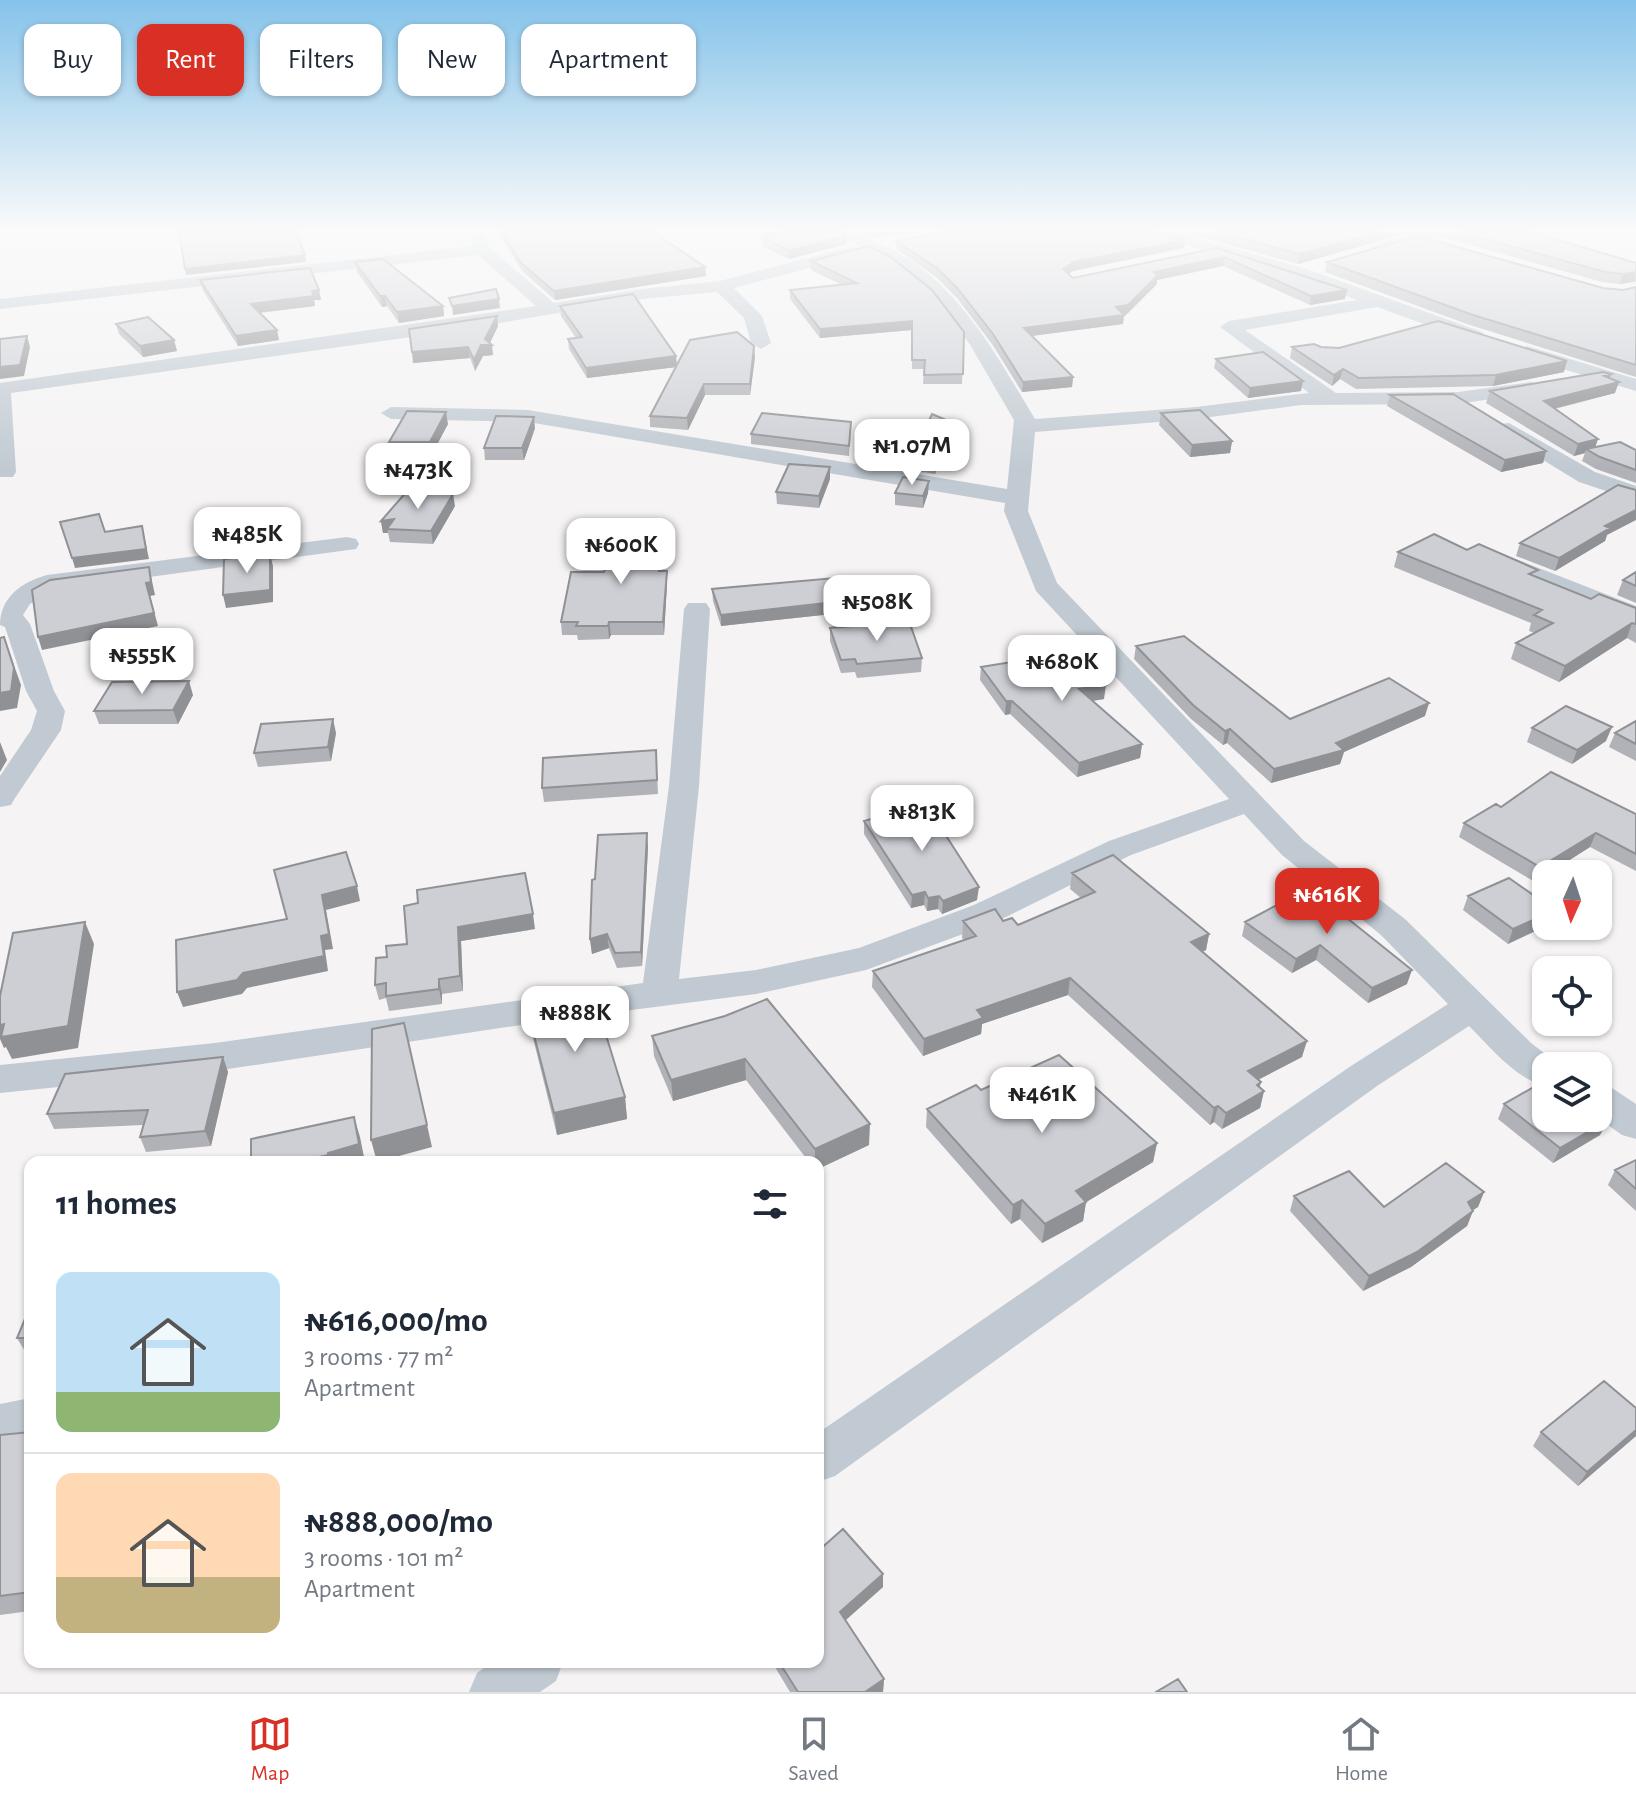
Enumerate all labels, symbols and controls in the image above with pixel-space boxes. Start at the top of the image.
chip: Buy [24,24,121,96]
chip: Rent [137,24,244,96]
chip: Filters [260,24,382,96]
chip: New [398,24,505,96]
chip: Apartment [521,24,696,96]
pin: ₦1.07M [847,419,977,487]
text: ₦1.07M [872,432,952,458]
pin: ₦473K [362,443,474,511]
text: ₦473K [383,456,453,482]
pin: ₦485K [191,507,303,575]
pin: ₦600K [565,518,677,586]
text: ₦485K [212,520,282,546]
text: ₦600K [584,531,658,557]
pin: ₦508K [821,575,933,643]
text: ₦508K [841,588,913,614]
pin: ₦555K [86,628,198,696]
pin: ₦680K [1006,635,1118,703]
text: ₦555K [108,641,176,667]
text: ₦680K [1026,648,1098,674]
pin: ₦813K [866,785,978,853]
text: ₦813K [889,798,955,824]
north arrow [1532,860,1612,940]
map controls [1532,860,1612,1132]
pin: ₦616K [1271,868,1383,936]
text: ₦616K [1293,881,1361,907]
button: locate [1532,956,1612,1036]
pin: ₦888K [519,986,631,1054]
text: ₦888K [539,999,611,1025]
button: layers [1532,1052,1612,1132]
pin: ₦461K [986,1067,1098,1135]
text: ₦461K [1008,1080,1076,1106]
icon: filters [748,1182,792,1226]
text: 11 homes [56,1187,177,1221]
icon: home [120,1304,216,1400]
text: ₦616,000/mo [304,1304,488,1338]
text: 3 rooms · 77 m² [304,1344,453,1370]
text: Apartment [304,1375,415,1401]
icon: home [120,1505,216,1601]
text: ₦888,000/mo [304,1505,493,1539]
text: 3 rooms · 101 m² [304,1545,463,1571]
text: Apartment [304,1576,415,1602]
tab: Map [248,1712,292,1786]
tab: Saved [788,1712,839,1786]
tab: Home [1335,1712,1388,1786]

